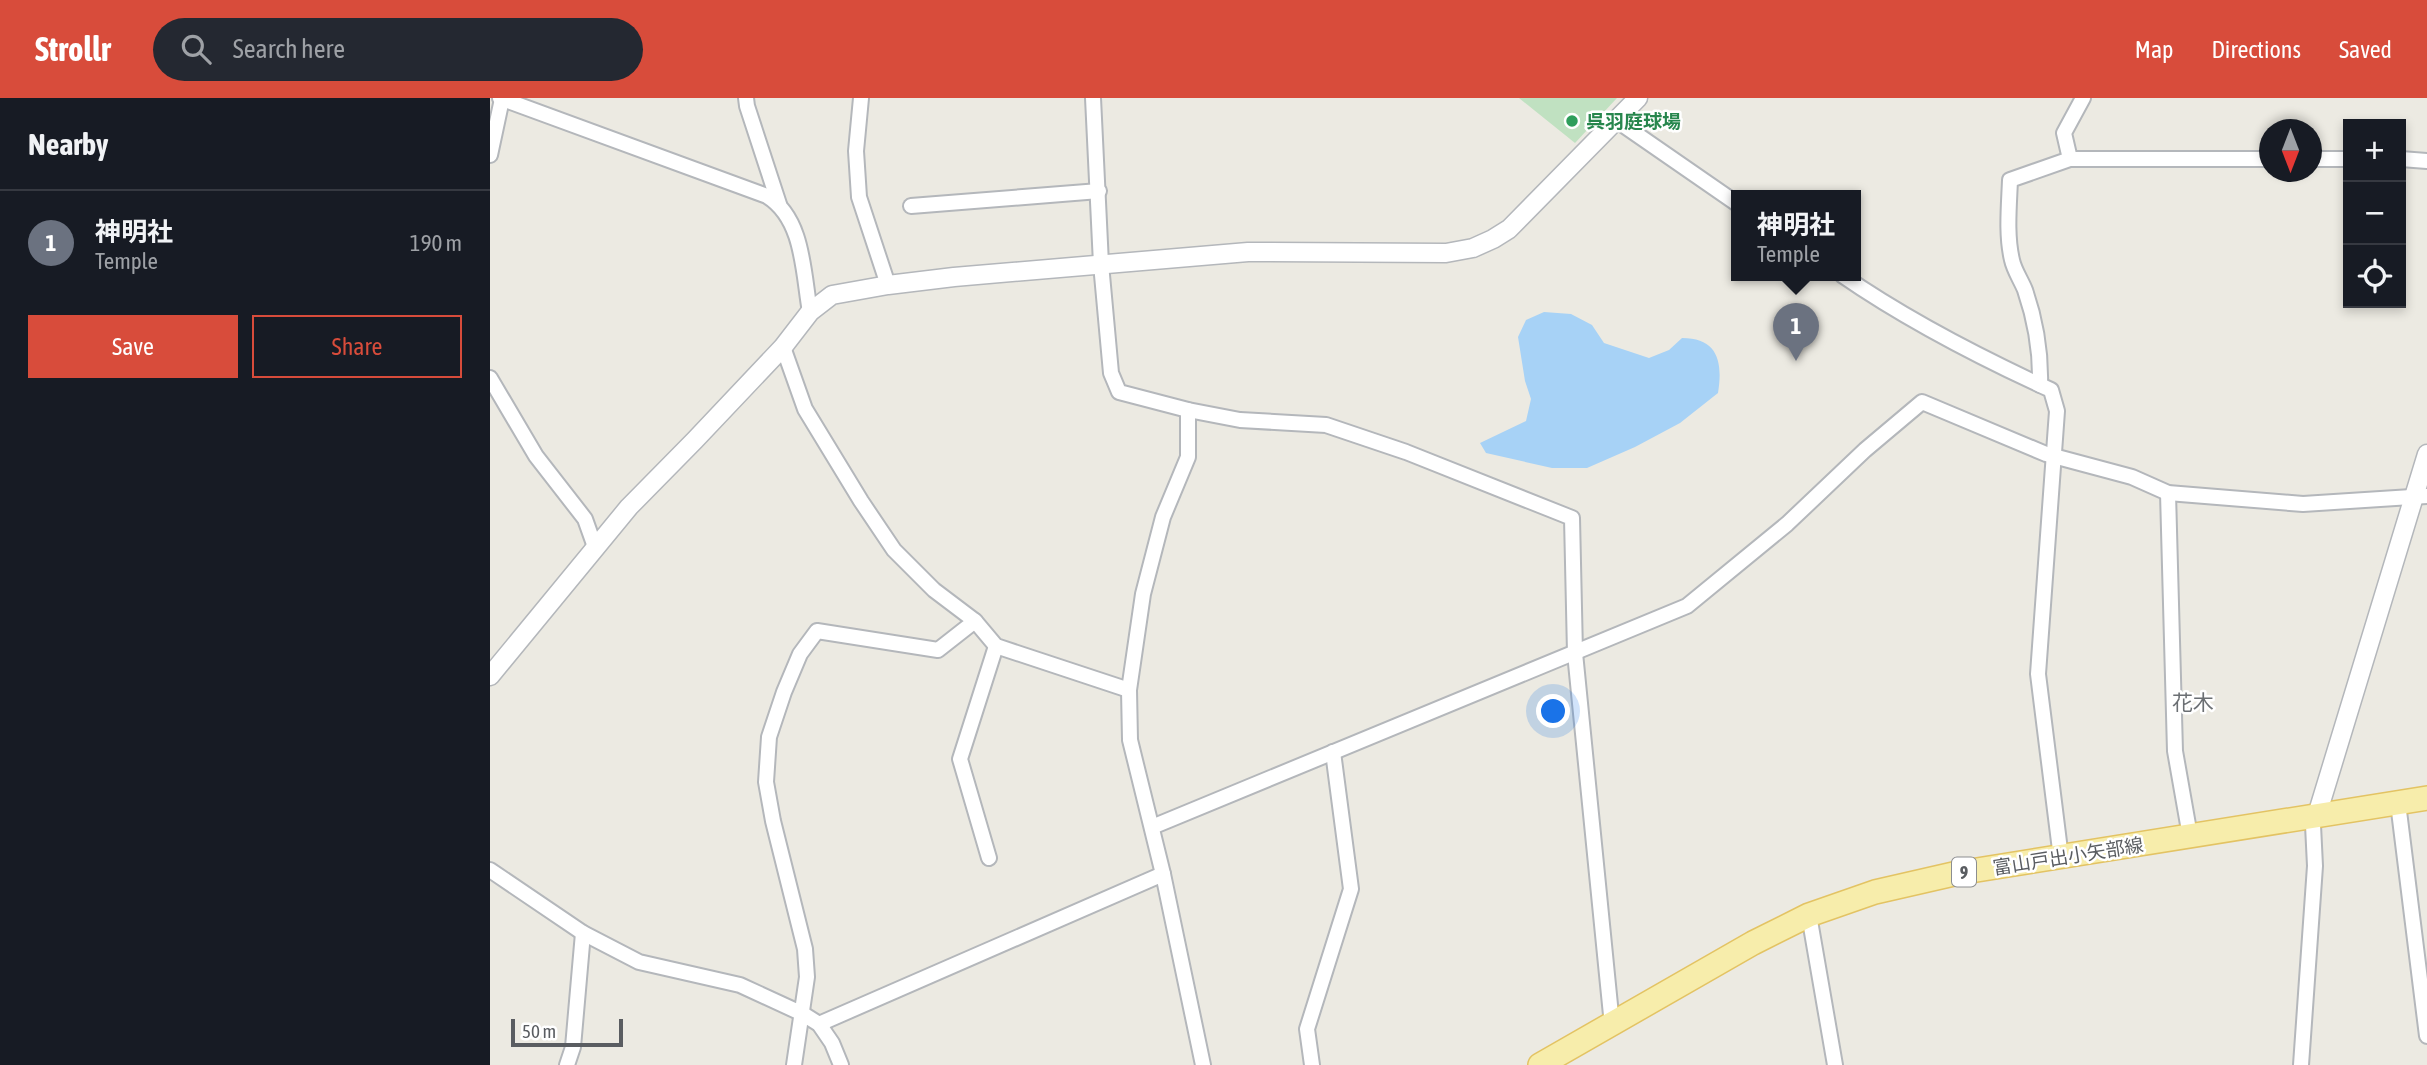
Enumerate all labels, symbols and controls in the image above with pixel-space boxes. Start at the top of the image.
search box [153,18,643,81]
text: Strollr [35,30,111,68]
icon: search [177,30,215,68]
text: Search here [233,34,345,64]
text: Map [2135,36,2173,63]
text: Directions [2211,36,2301,63]
text: Saved [2339,36,2392,63]
place label: 呉羽庭球場 [1586,110,1681,132]
marker: 呉羽庭球場 [1564,113,1580,129]
north arrow [2259,119,2322,182]
map controls [2343,119,2406,308]
button: + [2343,119,2406,182]
text: Nearby [28,127,108,161]
button: − [2343,182,2406,245]
popup [1731,190,1861,281]
text: 神明社 [1757,210,1835,240]
text: 神明社 [95,217,173,247]
text: 1 [46,230,56,256]
text: 190 m [410,230,462,256]
text: Temple [1757,241,1820,267]
button: locate [2343,245,2406,308]
text: Temple [95,248,158,274]
pin: 1 [1773,303,1819,361]
button: Save [28,315,238,378]
button: Share [252,315,462,378]
district label: 花木 [2172,690,2214,714]
your location [1536,694,1570,728]
street label: 富山戸出小矢部線 [1991,833,2145,879]
road number: 9 [1952,858,1976,886]
scale bar [511,1016,623,1048]
text: 50 m [522,1020,556,1042]

